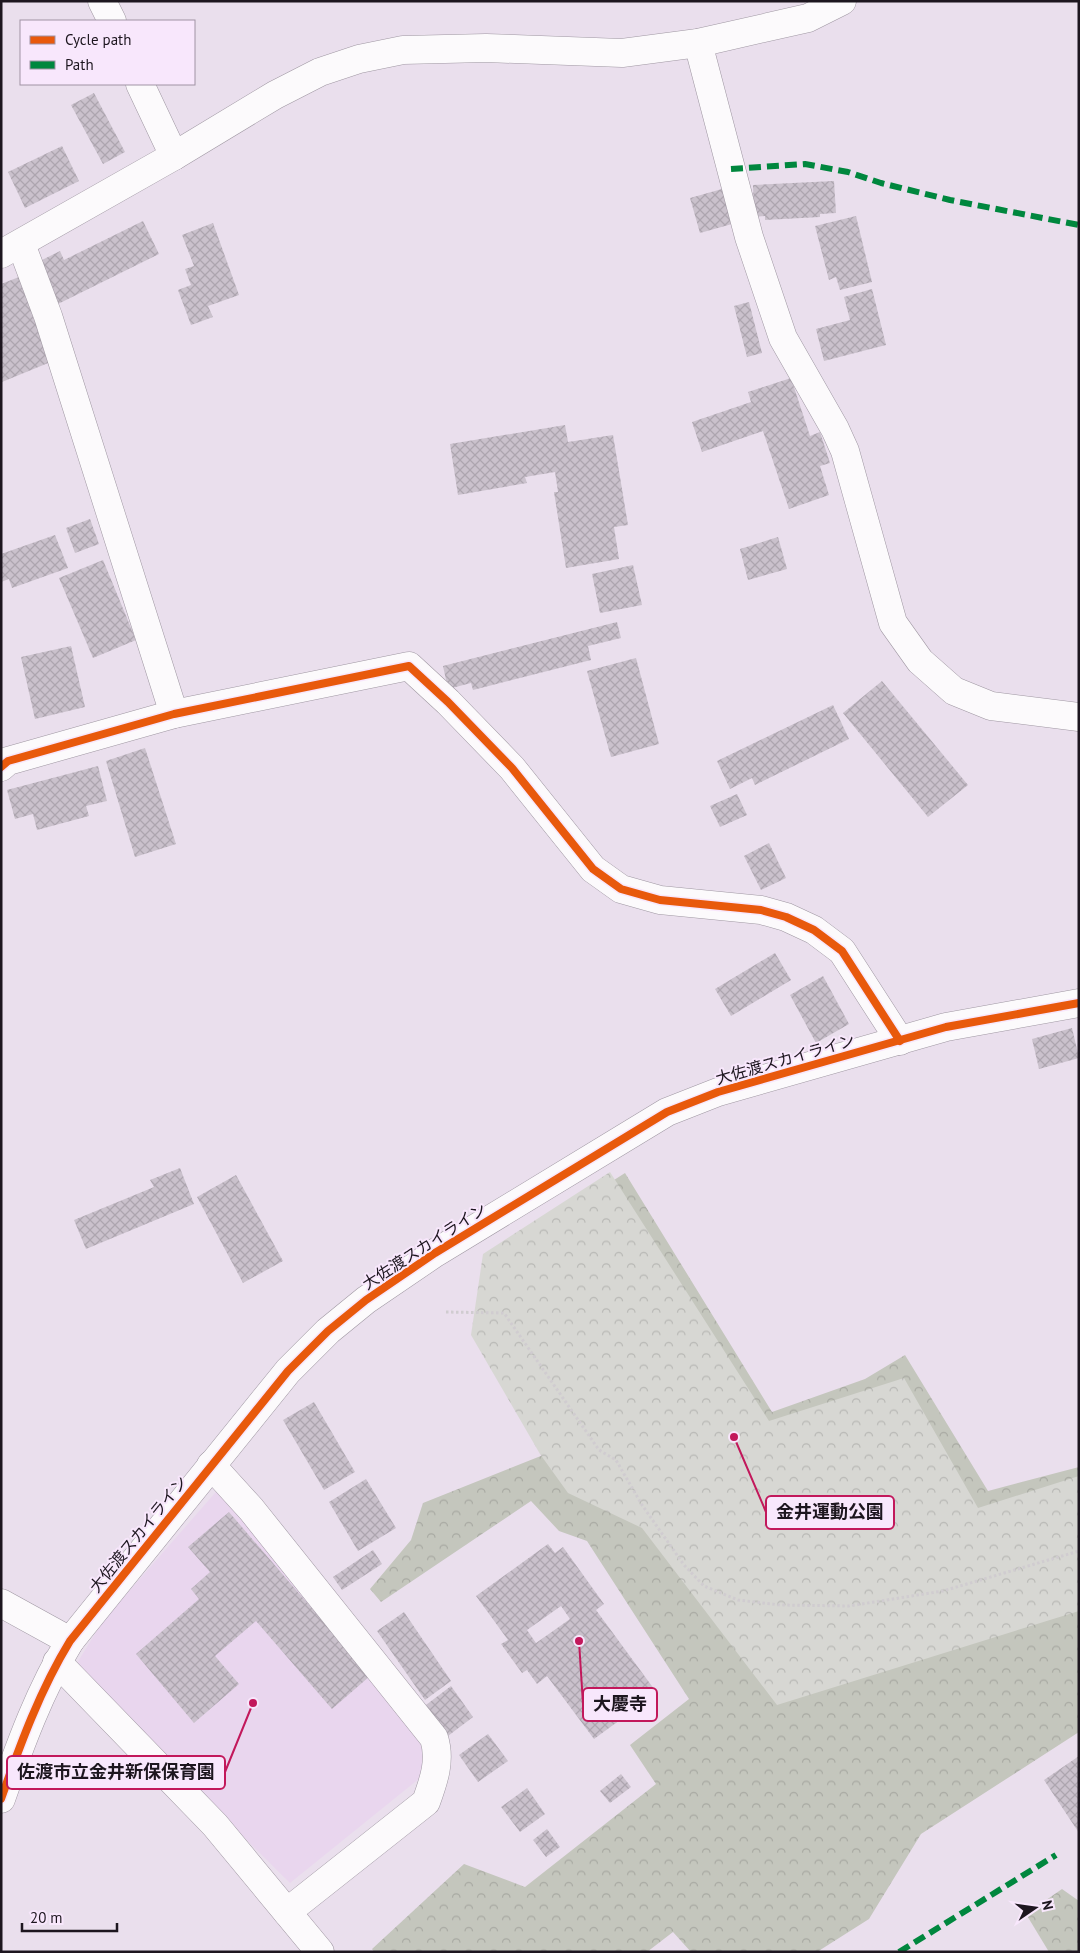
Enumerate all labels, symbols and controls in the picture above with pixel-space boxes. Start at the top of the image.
legend [20,20,195,85]
text: Cycle path [65,30,131,49]
text: Path [65,55,94,74]
street label: 大佐渡スカイライン [713,1030,857,1088]
street label: 大佐渡スカイライン [358,1198,490,1294]
street label: 大佐渡スカイライン [85,1472,191,1596]
callout: 金井運動公園 [766,1496,894,1529]
text: 金井運動公園 [776,1500,884,1523]
callout: 大慶寺 [583,1688,657,1721]
text: 大慶寺 [593,1692,647,1715]
callout: 佐渡市立金井新保保育園 [7,1756,225,1789]
text: 佐渡市立金井新保保育園 [17,1760,215,1783]
north arrow [1010,1883,1060,1933]
text: N [1038,1899,1057,1912]
scale bar [22,1900,118,1932]
text: 20 m [30,1908,63,1927]

